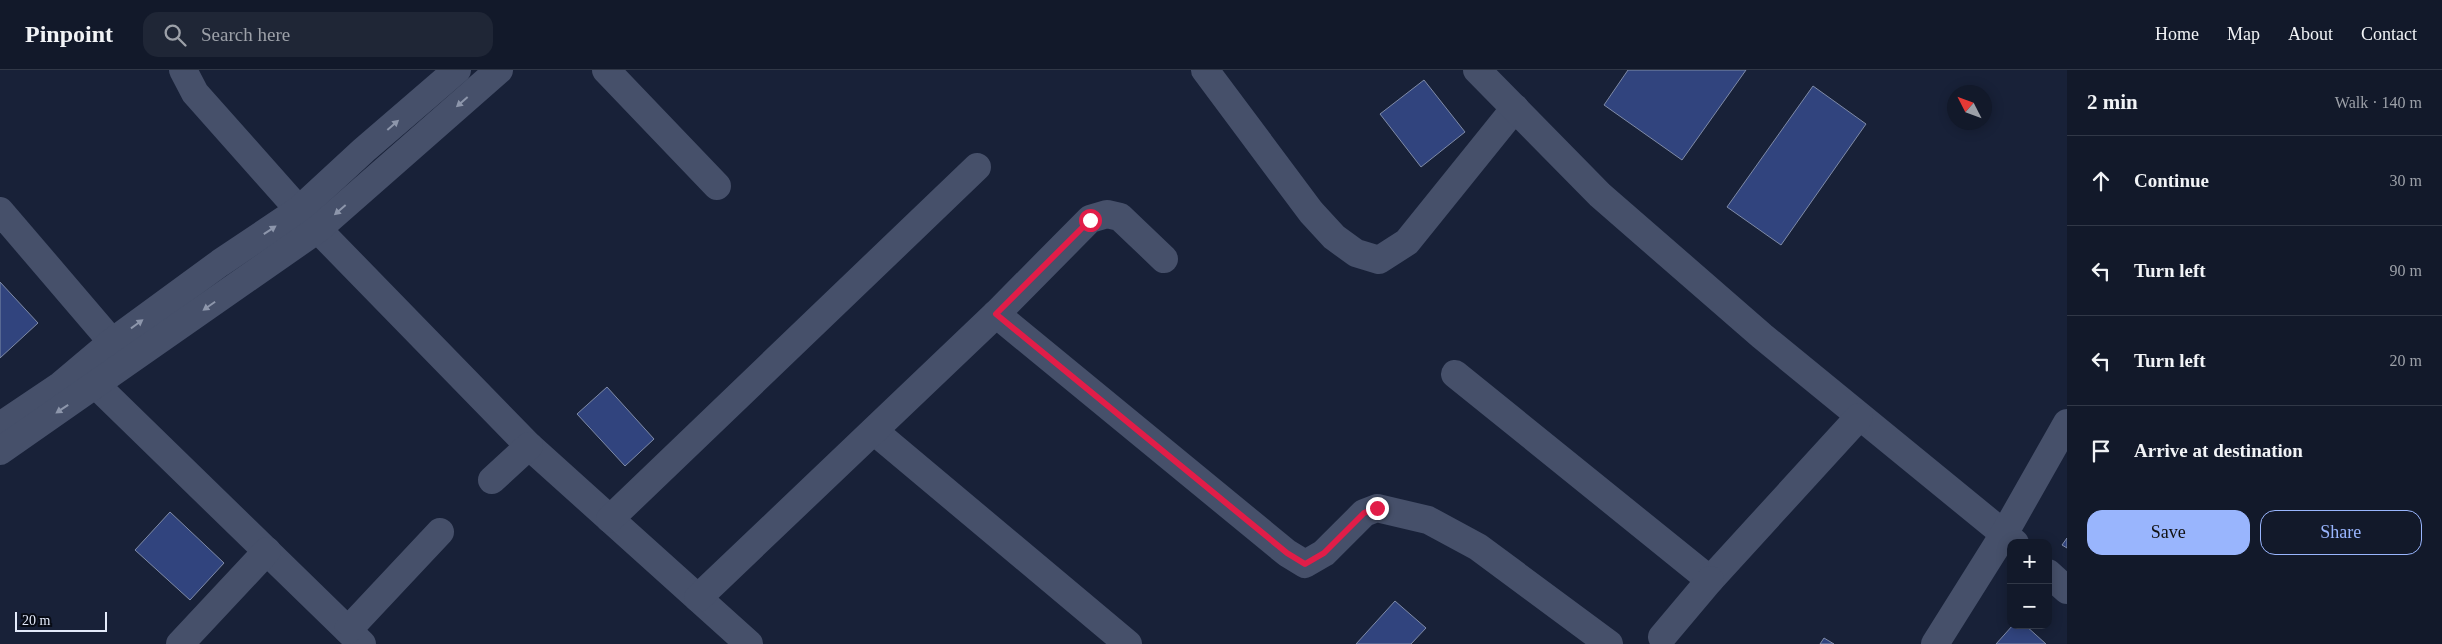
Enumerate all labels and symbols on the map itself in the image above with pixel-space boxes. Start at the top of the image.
north arrow [1947,85,1992,130]
one-way arrow [457,96,469,108]
one-way arrow [387,119,400,130]
one-way arrow [334,204,347,215]
route start [1079,209,1102,232]
one-way arrow [263,225,276,234]
one-way arrow [203,301,216,311]
one-way arrow [130,319,144,329]
one-way arrow [55,404,69,414]
route end [1366,497,1389,520]
scale bar [15,609,108,632]

